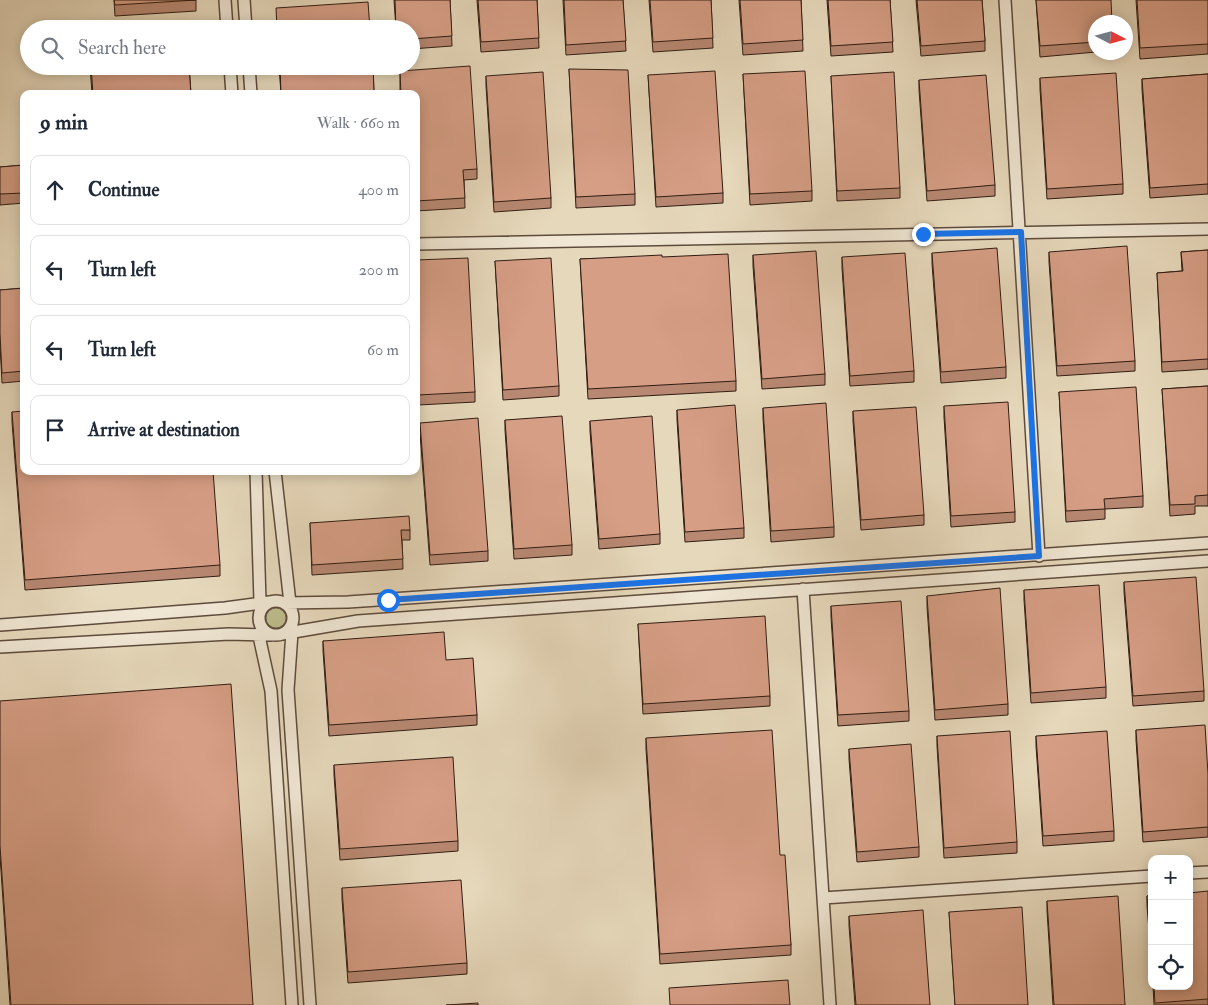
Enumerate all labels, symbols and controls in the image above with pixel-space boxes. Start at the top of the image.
north arrow [1088,15,1133,60]
search box [20,20,420,75]
icon: search [38,34,66,62]
text: Search here [78,36,166,60]
text: 9 min [40,109,88,136]
text: Walk · 660 m [317,113,400,133]
icon: ahead [41,176,69,204]
text: Continue [88,178,159,202]
text: 400 m [358,180,399,200]
route end [912,223,935,246]
icon: left [41,256,69,284]
text: Turn left [88,258,156,282]
text: 200 m [359,260,399,280]
icon: left [41,336,69,364]
text: Turn left [88,338,156,362]
text: 60 m [367,340,399,360]
icon: arrive [41,416,69,444]
text: Arrive at destination [88,418,240,442]
route start [377,589,400,612]
map controls [1148,855,1193,990]
button: + [1148,855,1193,900]
button: − [1148,900,1193,945]
button: locate [1148,945,1193,990]

